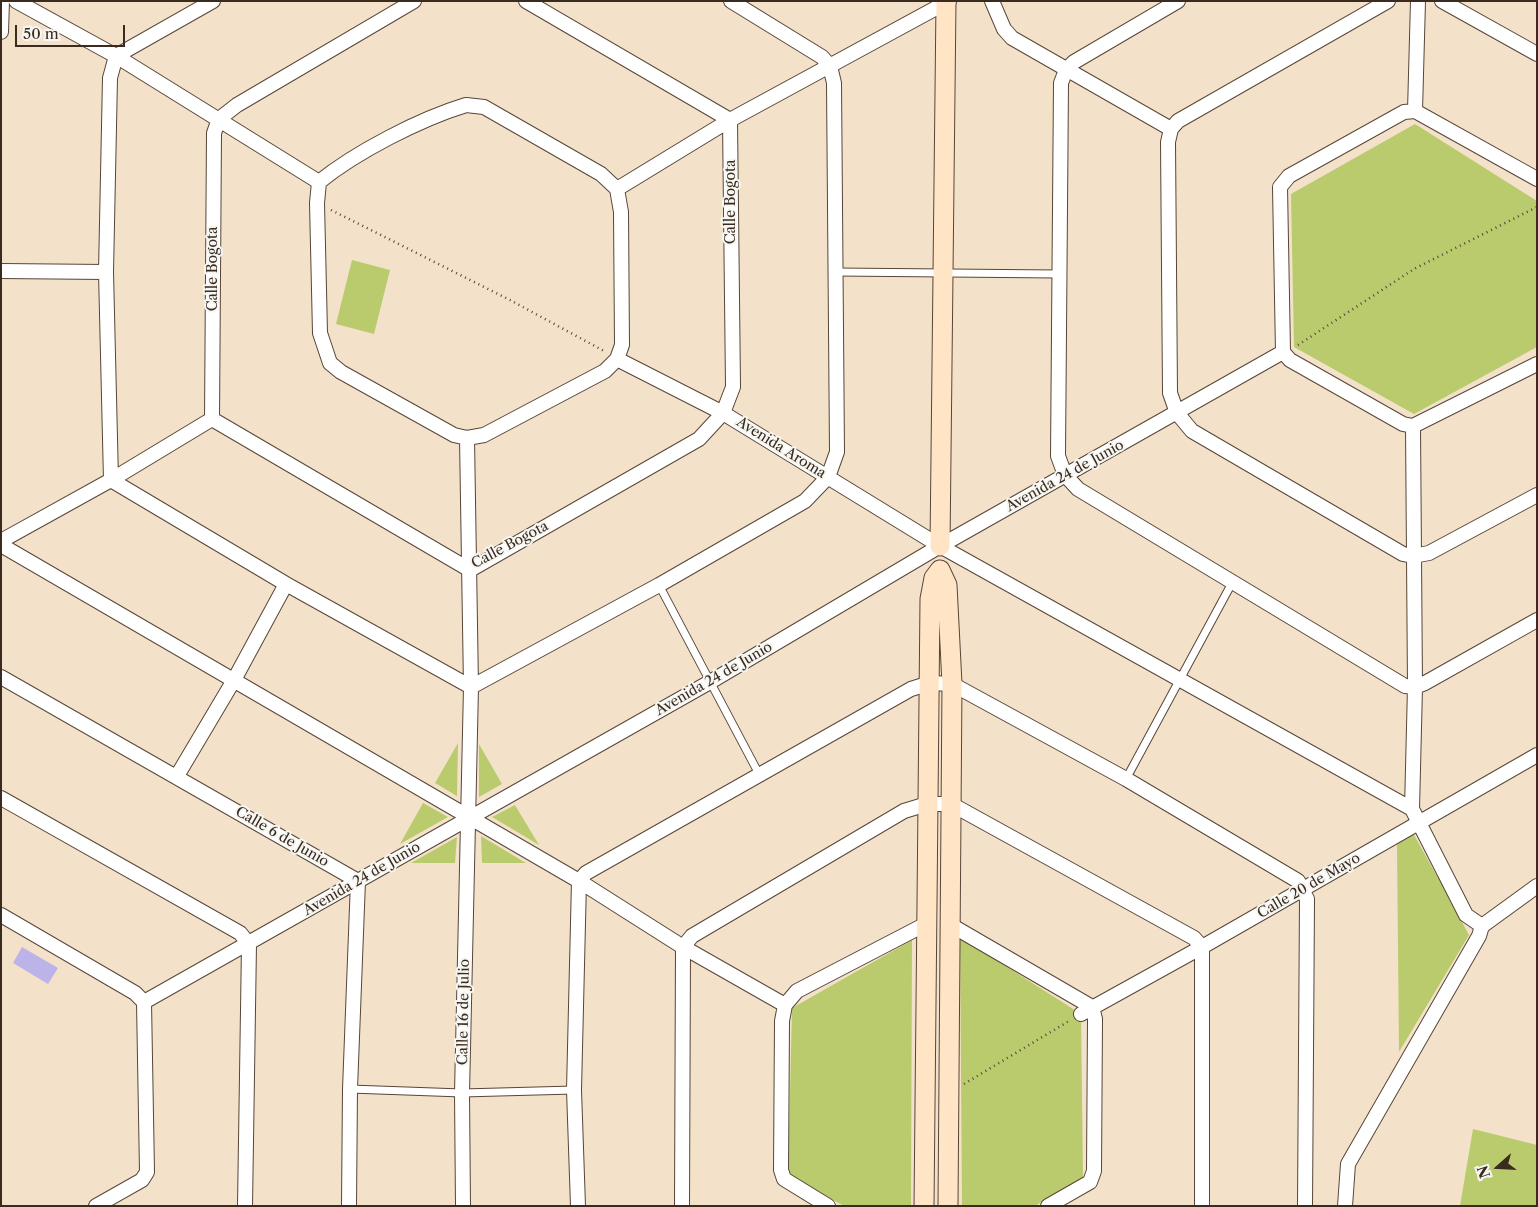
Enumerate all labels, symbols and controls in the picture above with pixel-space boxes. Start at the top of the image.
scale bar [18,15,128,47]
text: 50 m [23,24,59,43]
street label: Calle Bogota [723,160,739,244]
street label: Calle Bogota [205,227,221,311]
street label: Avenida Aroma [733,414,829,482]
street label: Avenida 24 de Junio [1003,437,1127,515]
street label: Calle Bogota [469,518,551,572]
street label: Avenida 24 de Junio [653,639,775,719]
street label: Calle 6 de Junio [232,803,332,871]
street label: Avenida 24 de Junio [301,839,423,919]
street label: Calle 20 de Mayo [1255,850,1363,922]
street label: Calle 16 de Julio [455,959,473,1065]
north arrow [1473,1142,1523,1192]
text: N [1473,1163,1494,1181]

